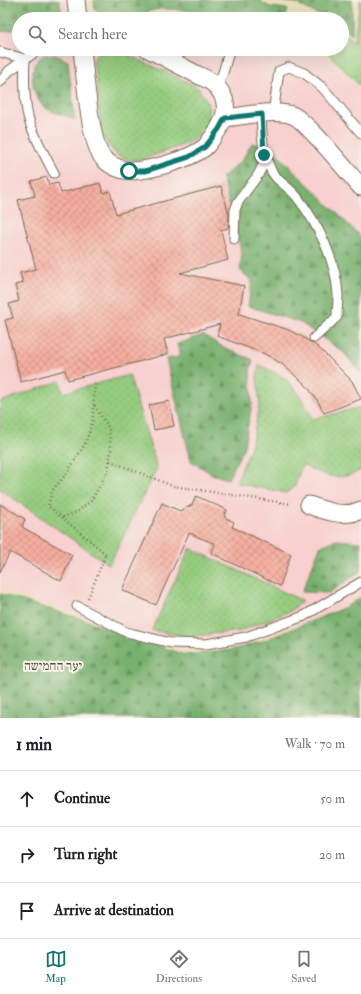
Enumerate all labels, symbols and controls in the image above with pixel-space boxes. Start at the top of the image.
search box [12,12,349,56]
icon: search [26,23,48,45]
text: Search here [58,25,127,44]
route end [255,146,273,164]
route start [120,162,138,180]
park label: יער החמישה [24,658,82,674]
text: 1 min [16,734,52,755]
text: Walk · 70 m [285,736,345,752]
icon: ahead [16,788,38,810]
text: Continue [54,789,110,808]
text: 50 m [320,791,345,807]
icon: right [16,844,38,866]
text: Turn right [54,845,117,864]
text: 20 m [319,847,345,863]
icon: arrive [16,900,38,922]
text: Arrive at destination [54,901,174,920]
tab: Map [45,948,67,985]
tab: Directions [156,948,202,985]
tab: Saved [291,948,316,985]

